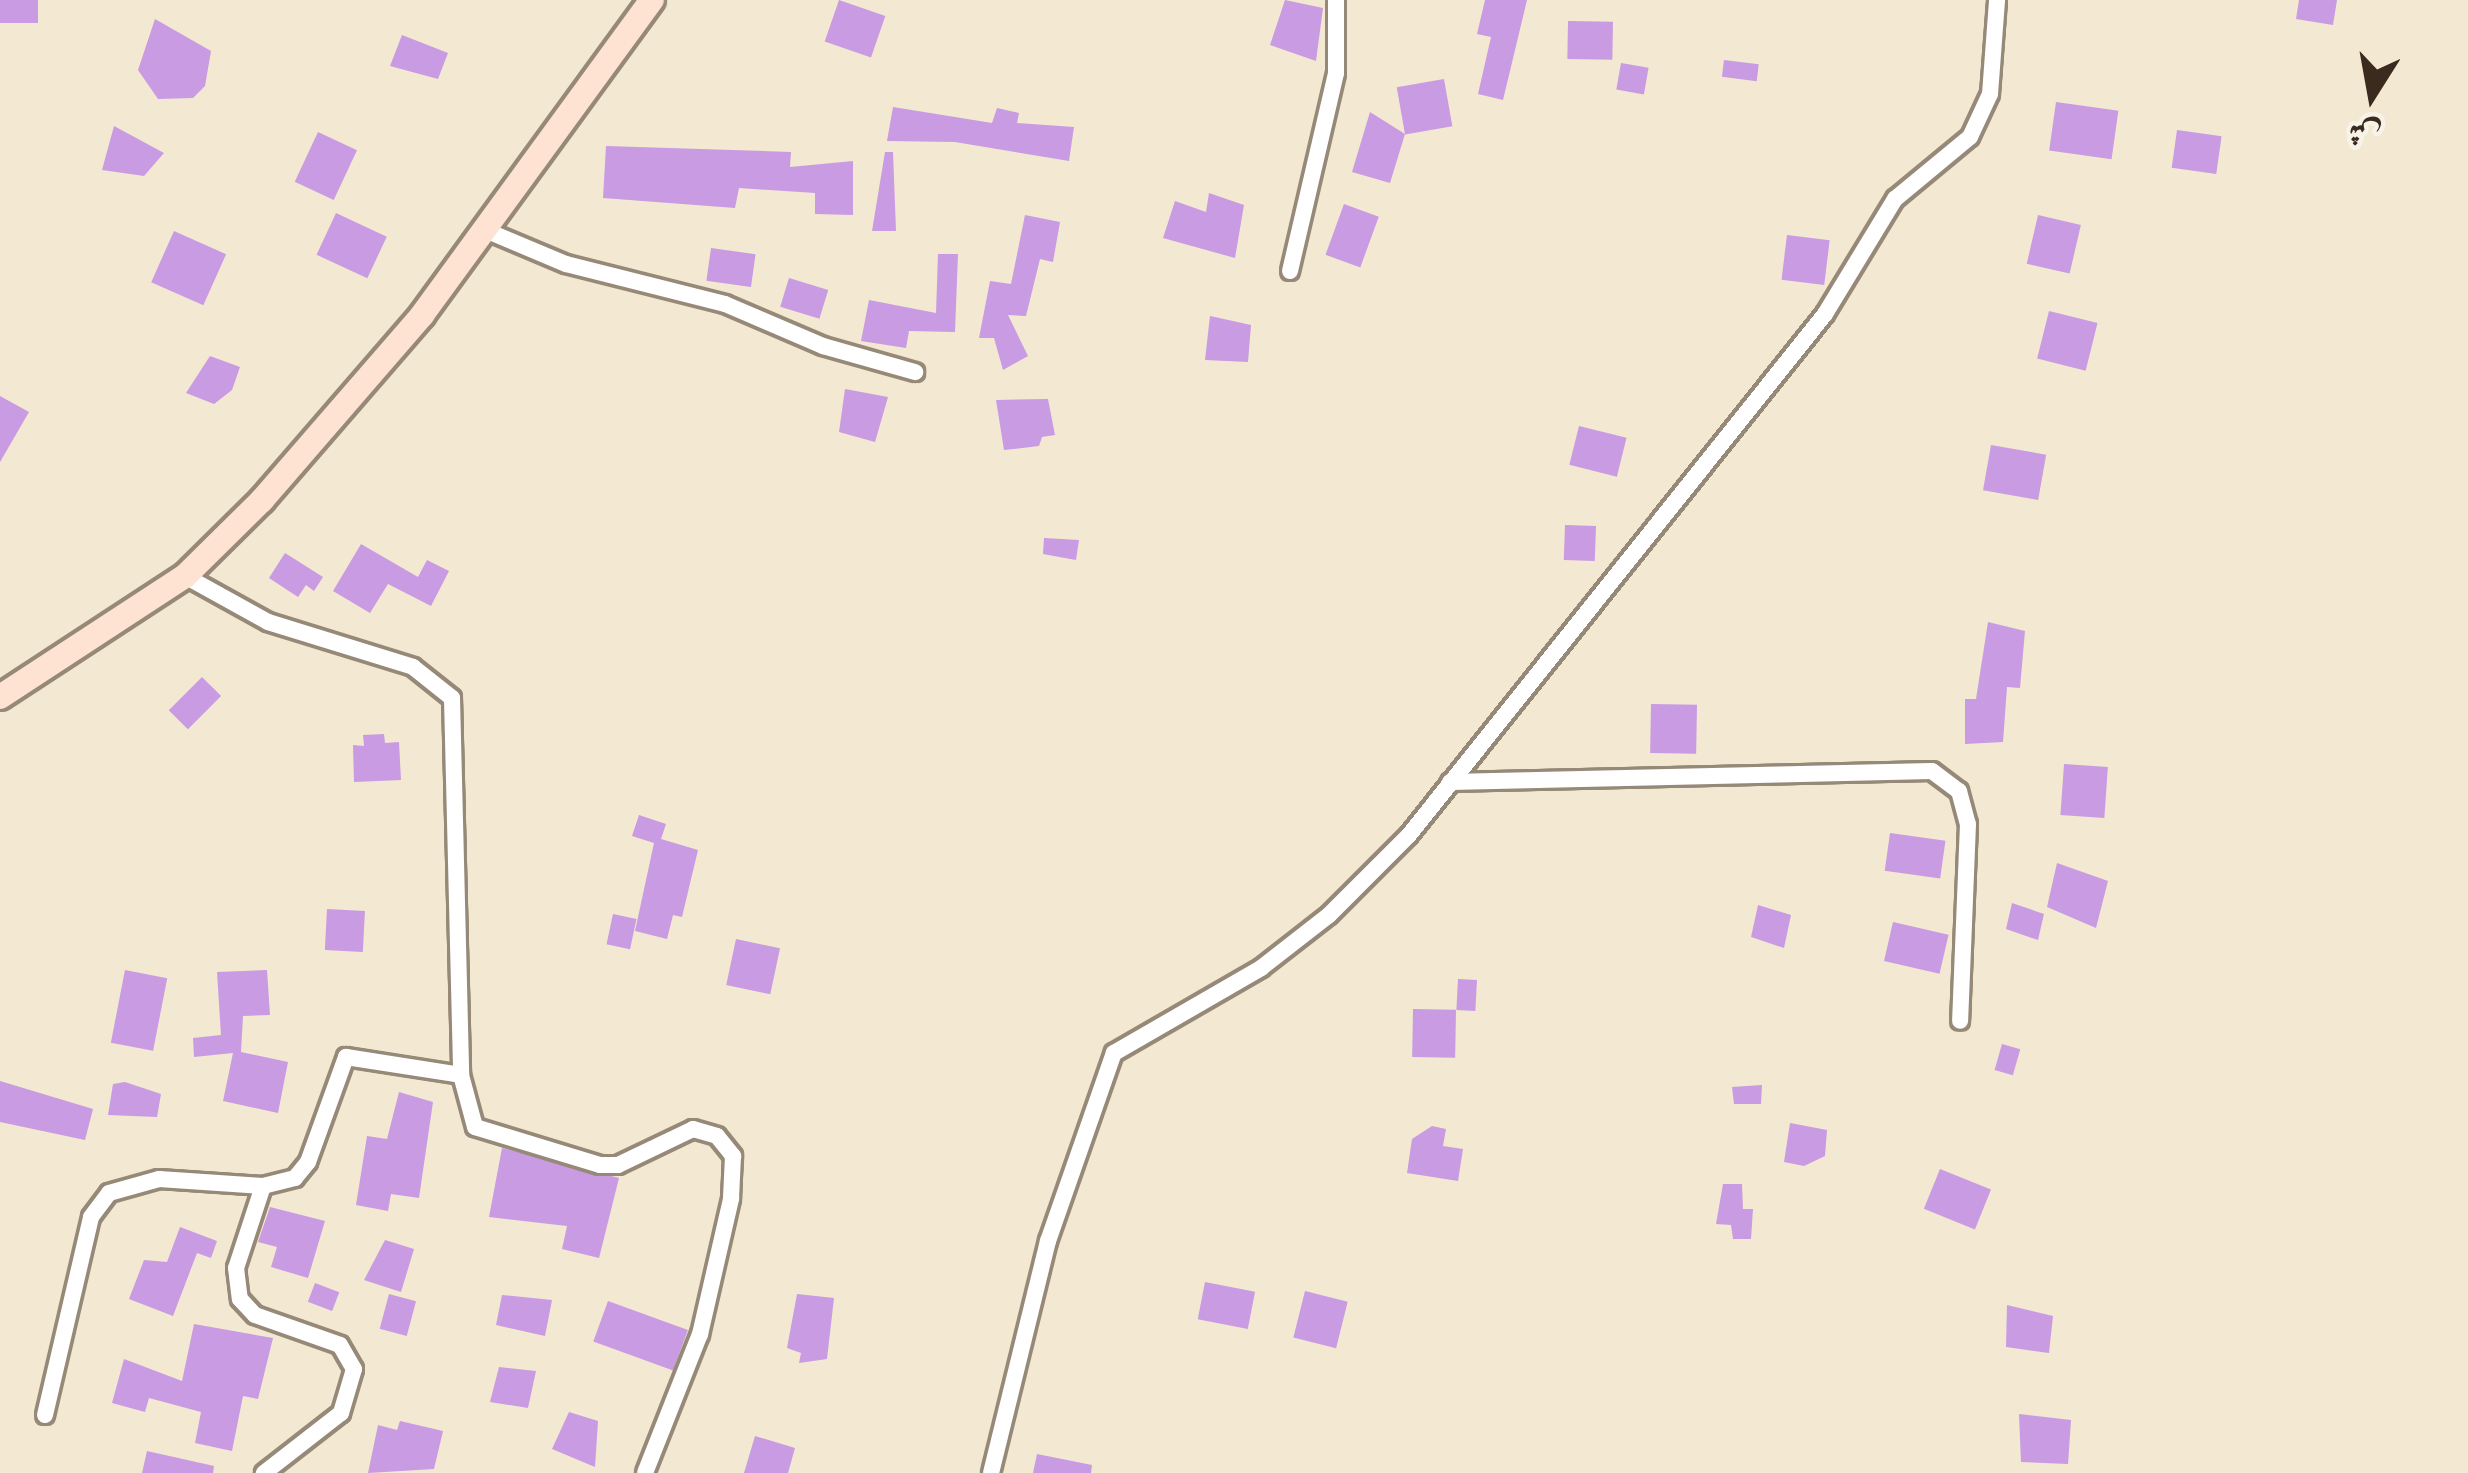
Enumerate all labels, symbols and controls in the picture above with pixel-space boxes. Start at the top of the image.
north arrow [2312,36,2432,156]
text: ش [2345,106,2386,157]

